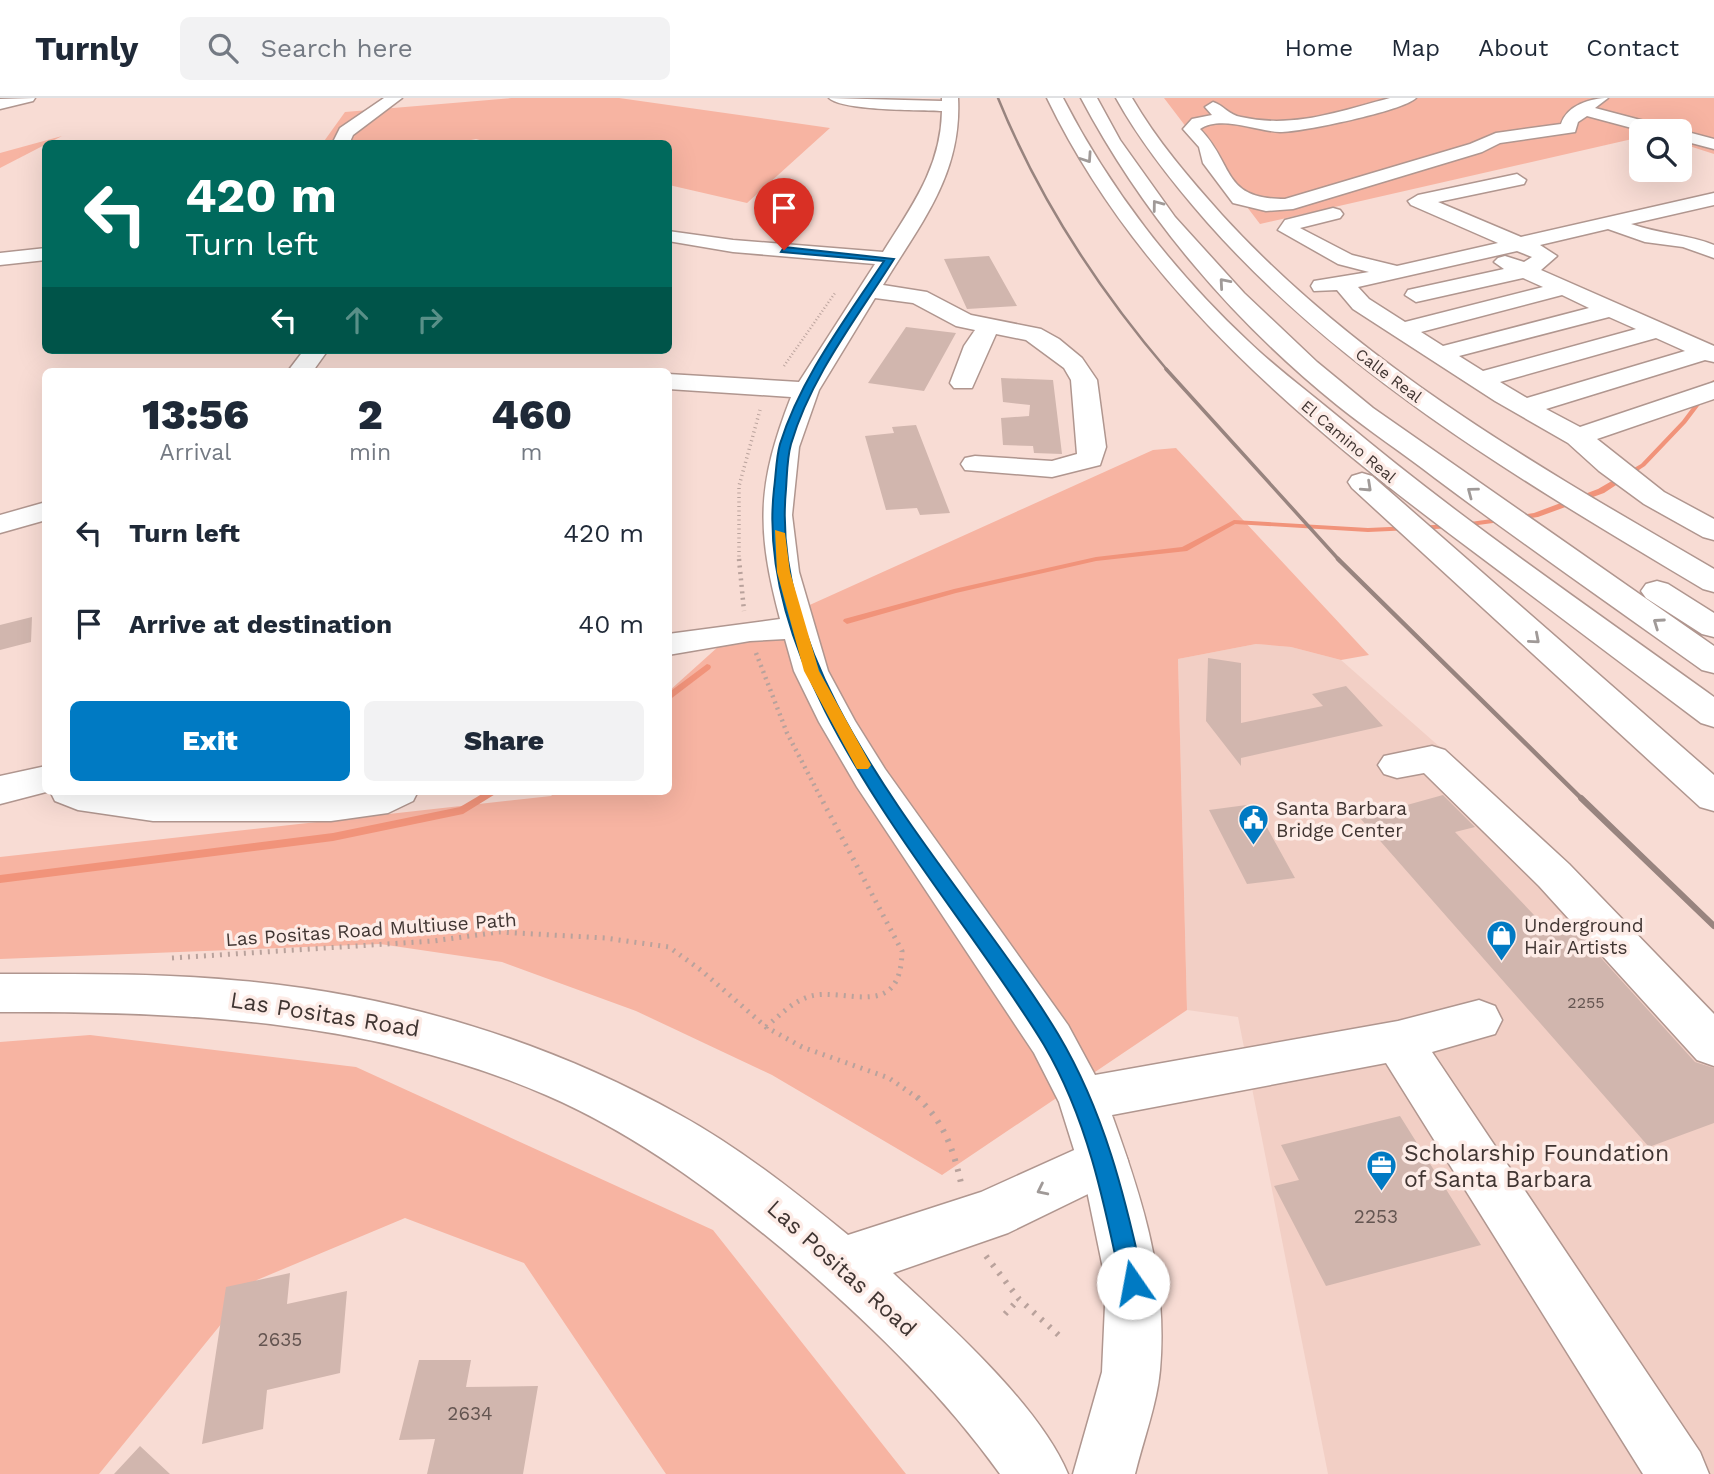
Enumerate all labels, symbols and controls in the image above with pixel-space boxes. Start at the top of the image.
search box [180,17,670,80]
text: Turnly [35,29,138,68]
icon: search [204,29,242,67]
text: Search here [260,33,413,63]
text: Home [1285,34,1353,62]
text: Map [1391,34,1440,62]
text: About [1478,34,1548,62]
text: Contact [1586,34,1679,62]
map controls [1629,119,1692,182]
button: search [1629,119,1692,182]
one-way arrow [1079,150,1091,163]
text: 420 m [185,166,337,224]
icon: left [70,168,161,259]
pin [754,178,814,250]
icon: arrive [765,189,803,227]
one-way arrow [1153,200,1166,212]
text: Turn left [185,225,318,263]
one-way arrow [1219,278,1232,291]
icon: left [265,301,303,339]
icon: ahead [338,301,376,339]
icon: right [411,301,449,339]
street label: Calle Real [1352,344,1426,407]
text: 13:56 [142,390,249,439]
text: 2 [357,390,383,439]
text: 460 [491,390,572,439]
street label: El Camino Real [1297,396,1400,487]
text: Arrival [160,439,231,466]
text: min [349,439,391,466]
text: m [521,439,543,466]
one-way arrow [1359,478,1372,491]
one-way arrow [1467,487,1480,500]
icon: left [70,514,108,552]
text: Turn left [129,518,240,548]
text: 420 m [563,518,644,548]
icon: arrive [70,605,108,643]
text: Arrive at destination [129,609,392,639]
text: 40 m [578,609,644,639]
one-way arrow [1653,619,1666,631]
one-way arrow [1527,631,1540,644]
button: Exit [70,701,350,781]
button: Share [364,701,644,781]
place label: Santa Barbara Bridge Center [1276,797,1407,842]
public building icon: Santa Barbara Bridge Center [1236,802,1270,846]
street label: Las Positas Road Multiuse Path [225,908,517,951]
place label: Underground Hair Artists [1524,914,1644,959]
shop icon: Underground Hair Artists [1484,919,1518,963]
street label: Las Positas Road [228,986,422,1043]
house number: 2255 [1567,993,1605,1012]
place label: Scholarship Foundation of Santa Barbara [1404,1140,1669,1193]
office icon: Scholarship Foundation of Santa Barbara [1364,1149,1398,1193]
one-way arrow [1036,1182,1049,1196]
street label: Las Positas Road [762,1194,922,1342]
house number: 2253 [1354,1205,1398,1228]
position arrow [1096,1246,1170,1320]
house number: 2635 [258,1328,302,1351]
house number: 2634 [447,1402,493,1425]

